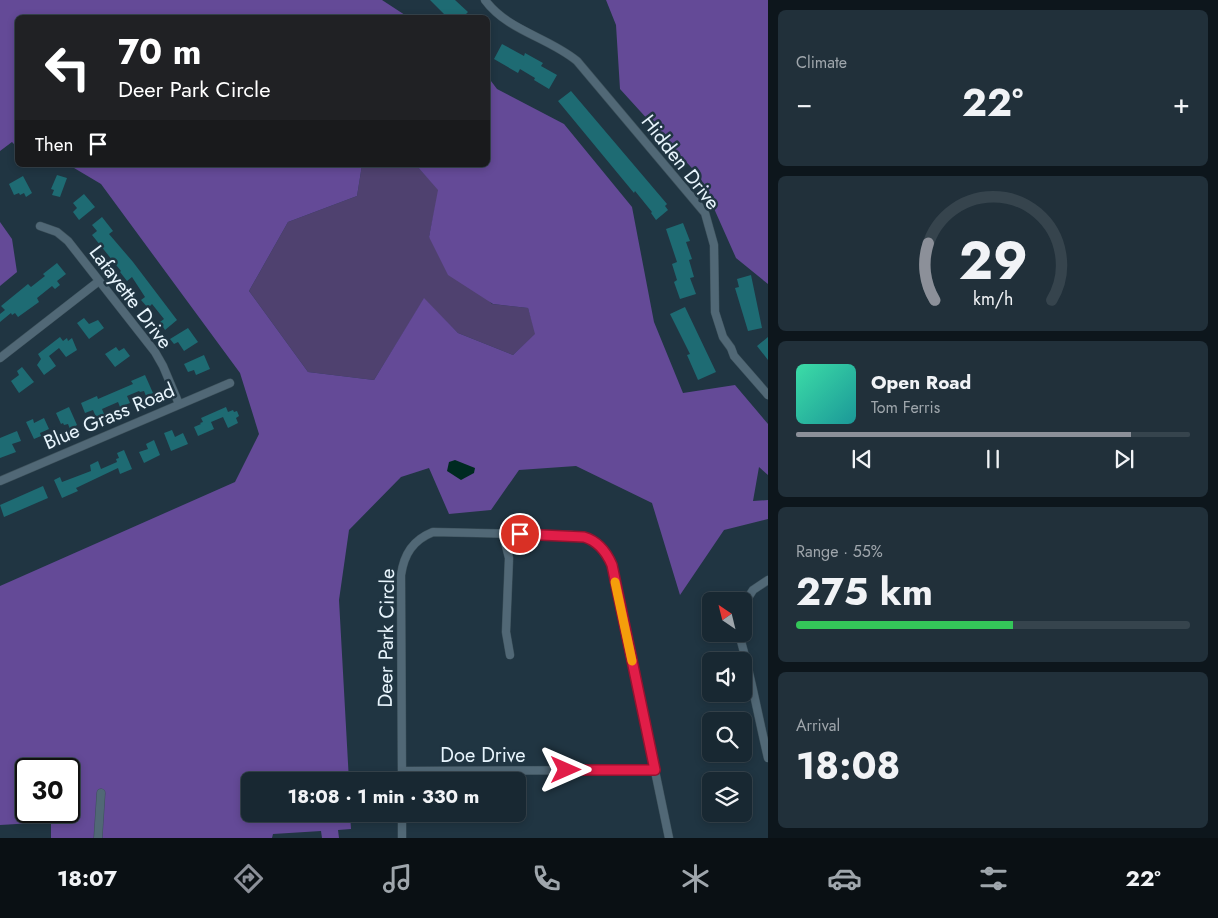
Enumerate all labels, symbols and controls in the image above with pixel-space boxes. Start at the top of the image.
text: 70 m [118,27,201,77]
icon: left [35,35,100,100]
text: Climate [796,51,847,74]
text: Deer Park Circle [118,73,270,105]
text: 22° [962,75,1023,130]
text: − [796,83,813,124]
text: + [1173,83,1190,124]
street label: Hidden Drive [634,109,727,216]
icon: arrive [84,130,112,158]
text: Then [35,131,74,158]
text: 29 [959,223,1027,299]
street label: Lafayette Drive [82,239,179,355]
text: km/h [973,286,1013,312]
text: Open Road [871,369,971,396]
street label: Blue Grass Road [39,376,179,457]
text: Tom Ferris [871,396,940,419]
icon: previous [848,445,876,473]
icon: pause [979,445,1007,473]
icon: next [1110,445,1138,473]
pin [499,513,541,555]
icon: arrive [506,520,534,548]
text: Range · 55% [796,540,883,563]
text: 275 km [796,564,933,619]
street label: Deer Park Circle [371,568,402,708]
north arrow [702,592,752,642]
map controls [702,592,752,822]
button: sound [702,652,752,702]
button: search [702,712,752,762]
text: Arrival [796,714,840,737]
text: 18:08 [796,738,900,793]
street label: Doe Drive [440,741,526,770]
position arrow [539,743,591,795]
speed limit sign: 30 [15,758,80,823]
button: layers [702,772,752,822]
text: 18:08 · 1 min · 330 m [288,783,479,810]
icon: directions [231,861,266,896]
icon: music [380,861,415,896]
icon: phone [529,861,564,896]
icon: climate [678,861,713,896]
icon: car [827,861,862,896]
icon: filters [976,861,1011,896]
text: 18:07 [57,862,117,894]
text: 22° [1125,862,1161,894]

